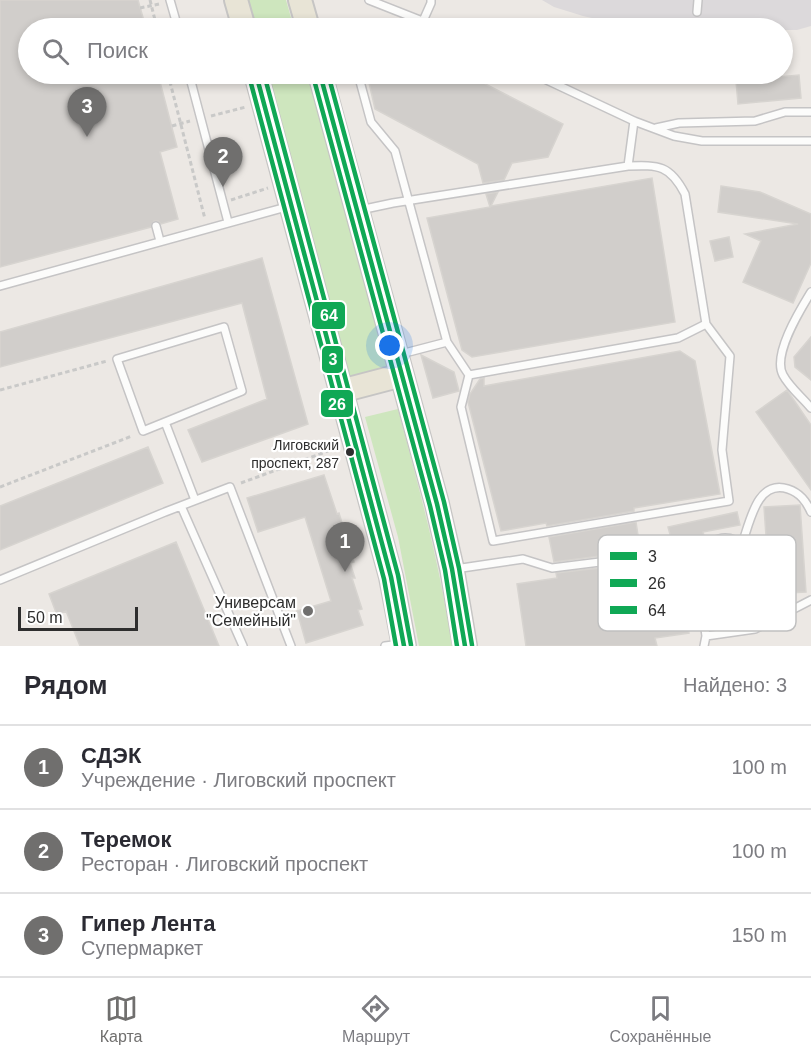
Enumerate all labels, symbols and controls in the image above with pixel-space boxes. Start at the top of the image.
search box [18,18,793,84]
icon: search [39,35,72,68]
text: Поиск [87,38,148,63]
pin: 3 [68,88,106,137]
pin: 2 [204,138,242,187]
line badge: 64 [311,301,346,330]
text: 64 [320,307,338,324]
your location [375,331,404,360]
line badge: 3 [321,345,344,374]
text: 3 [329,351,338,368]
line badge: 26 [320,389,354,418]
text: 26 [328,396,346,413]
place label: Лиговский проспект, 287 [251,437,339,471]
marker: Лиговский проспект, 287 [344,446,356,458]
pin: 1 [326,522,364,572]
legend [598,535,796,631]
text: 3 [648,548,657,565]
text: 26 [648,575,666,592]
place label: Универсам "Семейный" [206,594,296,629]
text: 64 [648,602,666,619]
scale bar [18,604,138,632]
marker: Универсам "Семейный" [301,604,315,618]
text: 50 m [27,609,63,626]
text: Рядом [24,670,107,700]
text: Найдено: 3 [683,674,787,696]
text: СДЭК [81,743,141,768]
text: 1 [38,756,49,778]
text: 100 m [731,756,787,778]
text: Учреждение · Лиговский проспект [81,769,396,791]
text: Теремок [81,827,171,852]
text: 2 [38,840,49,862]
text: 100 m [731,840,787,862]
text: Ресторан · Лиговский проспект [81,853,368,875]
text: Гипер Лента [81,911,216,936]
text: 3 [38,924,49,946]
text: 150 m [731,924,787,946]
text: Супермаркет [81,937,203,959]
tab: Карта [100,992,143,1046]
tab: Маршрут [342,992,410,1046]
tab: Сохранённые [609,992,711,1046]

